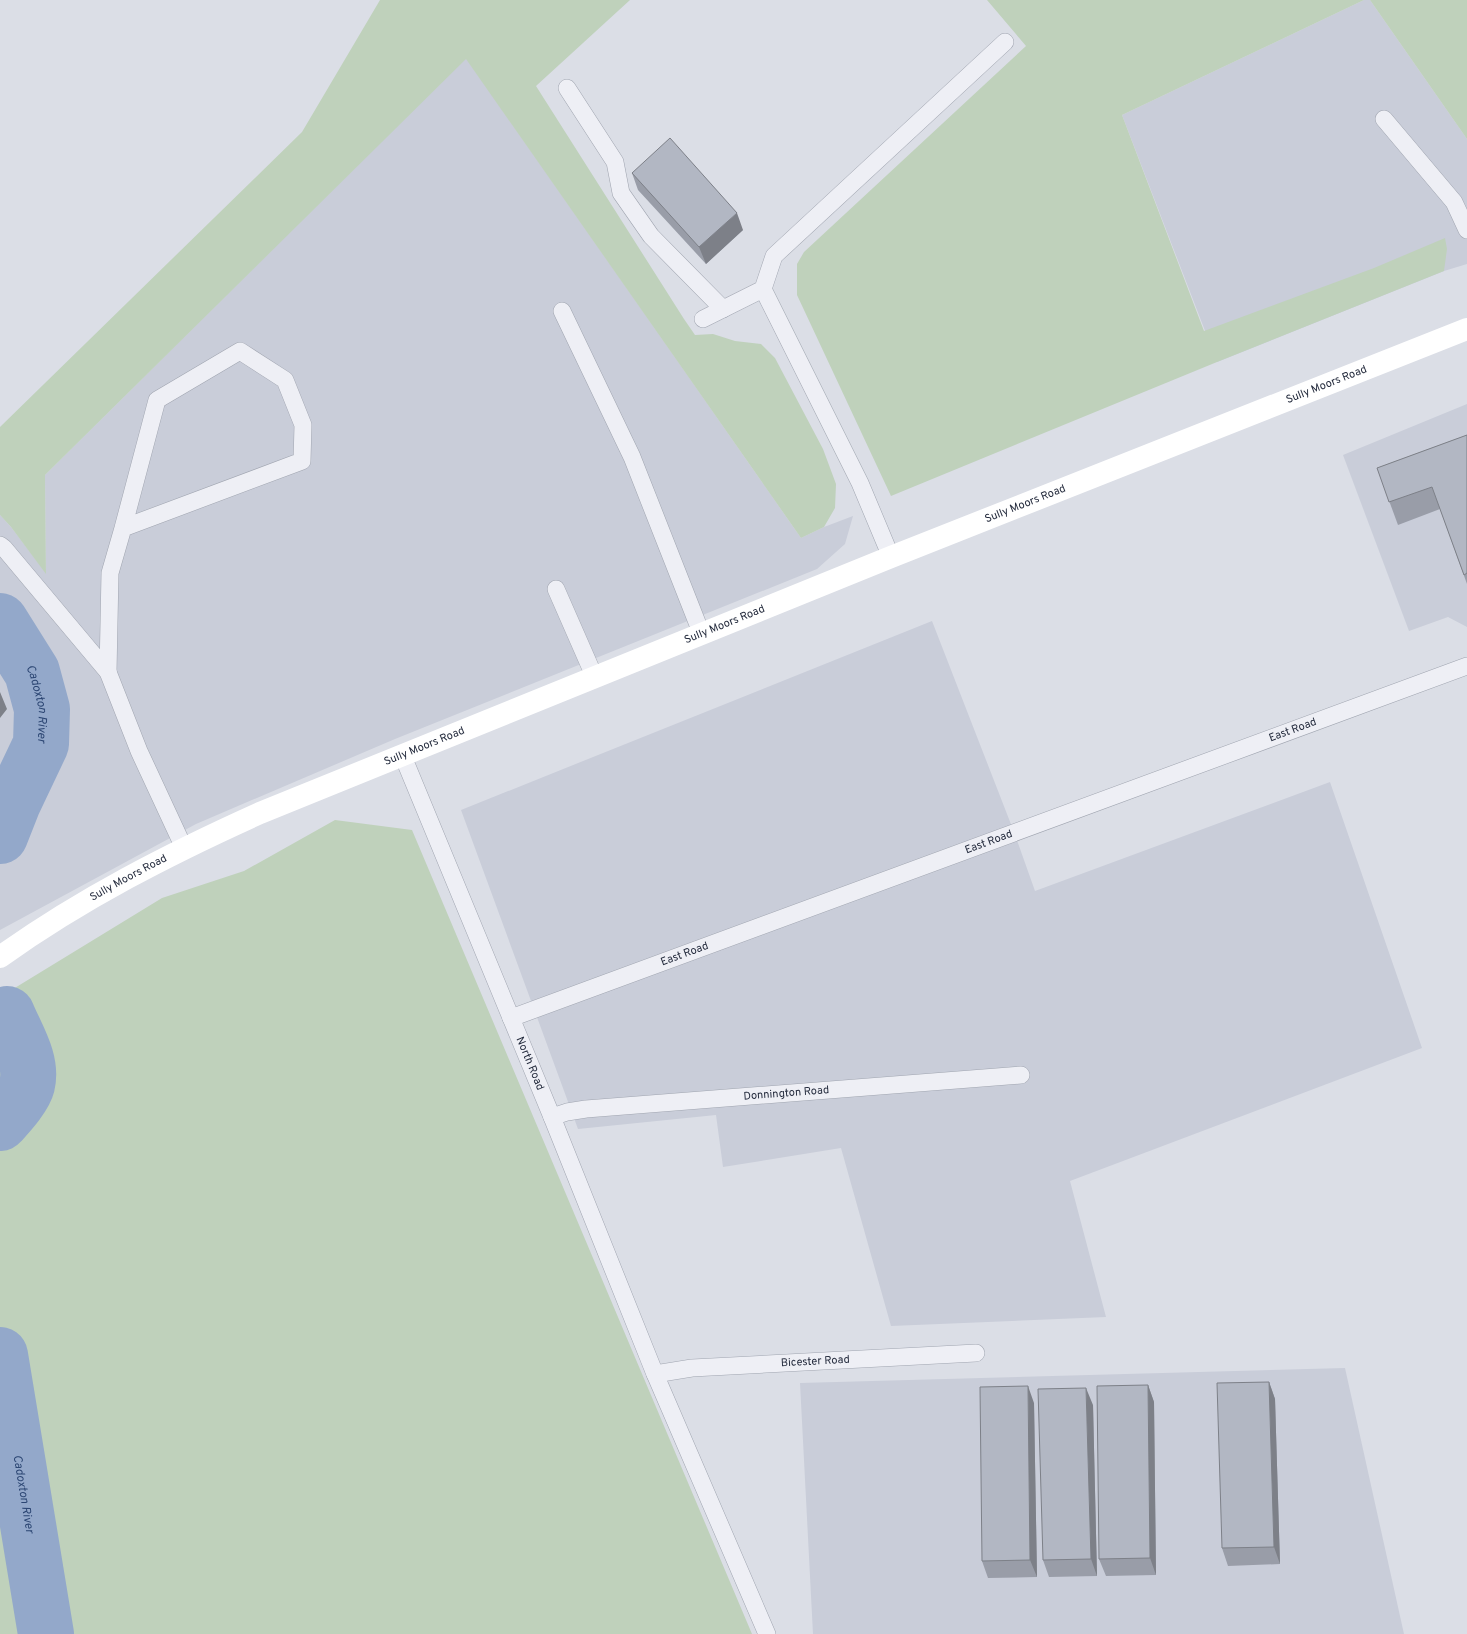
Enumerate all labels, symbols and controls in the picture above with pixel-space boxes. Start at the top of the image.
street label: Sully Moors Road [1284,362,1369,407]
street label: Sully Moors Road [983,482,1068,526]
street label: Sully Moors Road [682,602,767,647]
water label: Cadoxton River [22,662,50,745]
street label: East Road [1267,715,1318,745]
street label: Sully Moors Road [382,724,467,769]
street label: East Road [963,827,1014,857]
street label: Sully Moors Road [87,851,169,905]
street label: East Road [659,939,710,969]
street label: North Road [513,1035,547,1092]
street label: Donnington Road [743,1083,830,1104]
street label: Bicester Road [781,1353,850,1370]
water label: Cadoxton River [9,1454,38,1536]

